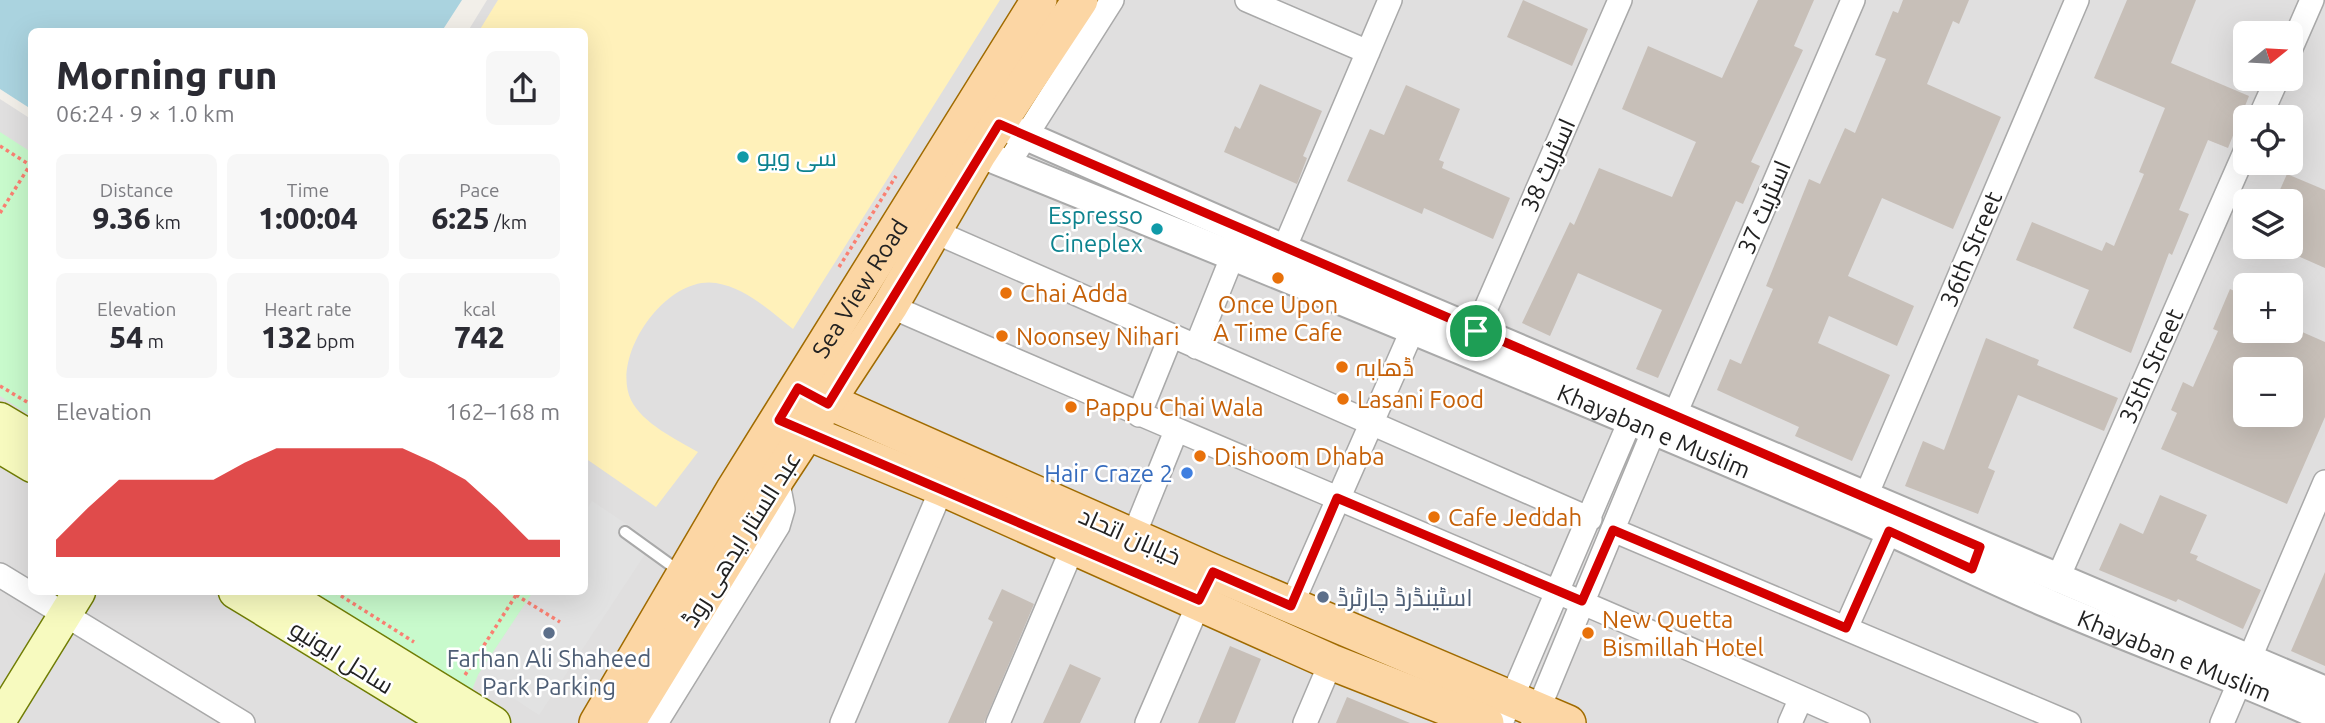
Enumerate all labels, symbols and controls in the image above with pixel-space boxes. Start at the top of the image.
north arrow [2233,21,2303,91]
map controls [2233,21,2303,427]
button: share [486,51,560,125]
text: Morning run [56,54,277,96]
text: 06:24 · 9 × 1.0 km [56,101,235,126]
button: locate [2233,105,2303,175]
street label: اسٹریٹ 38 [1516,114,1580,216]
place label: سی ویو [757,144,837,172]
marker: سی ویو [735,149,751,165]
street label: اسٹریٹ 37 [1732,156,1796,258]
text: Distance [100,179,173,201]
text: Time [287,179,329,201]
text: Pace [459,179,499,201]
street label: 36th Street [1935,187,2008,311]
button: layers [2233,189,2303,259]
text: 9.36 [92,201,151,235]
text: 1:00:04 [258,201,358,235]
text: 6:25 [432,201,490,235]
place label: Espresso Cineplex [1048,202,1143,257]
text: km [151,211,181,233]
text: /km [490,211,527,233]
street label: Sea View Road [806,214,913,362]
marker: Espresso Cineplex [1149,221,1165,237]
marker: Once Upon A Time Cafe [1270,270,1286,286]
button: + [2233,273,2303,343]
place label: Chai Adda [1020,280,1128,307]
marker: Chai Adda [998,285,1014,301]
place label: Once Upon A Time Cafe [1213,291,1343,346]
text: Elevation [97,298,176,320]
text: Heart rate [264,298,352,320]
text: kcal [463,298,496,320]
pin [1446,301,1506,361]
street label: 35th Street [2114,304,2189,428]
icon: arrive [1457,312,1495,350]
text: 54 [109,320,143,354]
text: 132 [261,320,312,354]
text: 742 [454,320,505,354]
place label: Noonsey Nihari [1016,323,1180,350]
marker: Noonsey Nihari [994,328,1010,344]
text: m [143,330,164,352]
text: bpm [312,330,355,352]
place label: ڈھابہ [1356,354,1414,381]
button: − [2233,357,2303,427]
marker: ڈھابہ [1334,359,1350,375]
street label: Khayaban e Muslim [1554,378,1755,483]
place label: Lasani Food [1357,386,1484,413]
marker: Lasani Food [1335,391,1351,407]
place label: Pappu Chai Wala [1085,394,1264,421]
text: Elevation [56,399,152,424]
text: 162–168 m [446,399,560,424]
marker: Pappu Chai Wala [1063,399,1079,415]
place label: Dishoom Dhaba [1214,443,1385,470]
street label: عبد الستار ایدھی روڈ [676,446,807,632]
marker: Dishoom Dhaba [1192,448,1208,464]
place label: Hair Craze 2 [1044,460,1173,487]
marker: Hair Craze 2 [1179,465,1195,481]
street label: خیابان اتحاد [1075,502,1185,571]
place label: Cafe Jeddah [1448,504,1582,531]
marker: Cafe Jeddah [1426,509,1442,525]
place label: اسٹینڈرڈ چارٹرڈ [1337,584,1473,614]
marker: اسٹینڈرڈ چارٹرڈ [1315,589,1331,605]
street label: Khayaban e Muslim [2074,604,2276,707]
place label: New Quetta Bismillah Hotel [1602,606,1764,661]
street label: ساحل ایونیو [285,615,399,700]
marker: Farhan Ali Shaheed Park Parking [541,625,557,641]
marker: New Quetta Bismillah Hotel [1580,625,1596,641]
place label: Farhan Ali Shaheed Park Parking [447,645,651,700]

